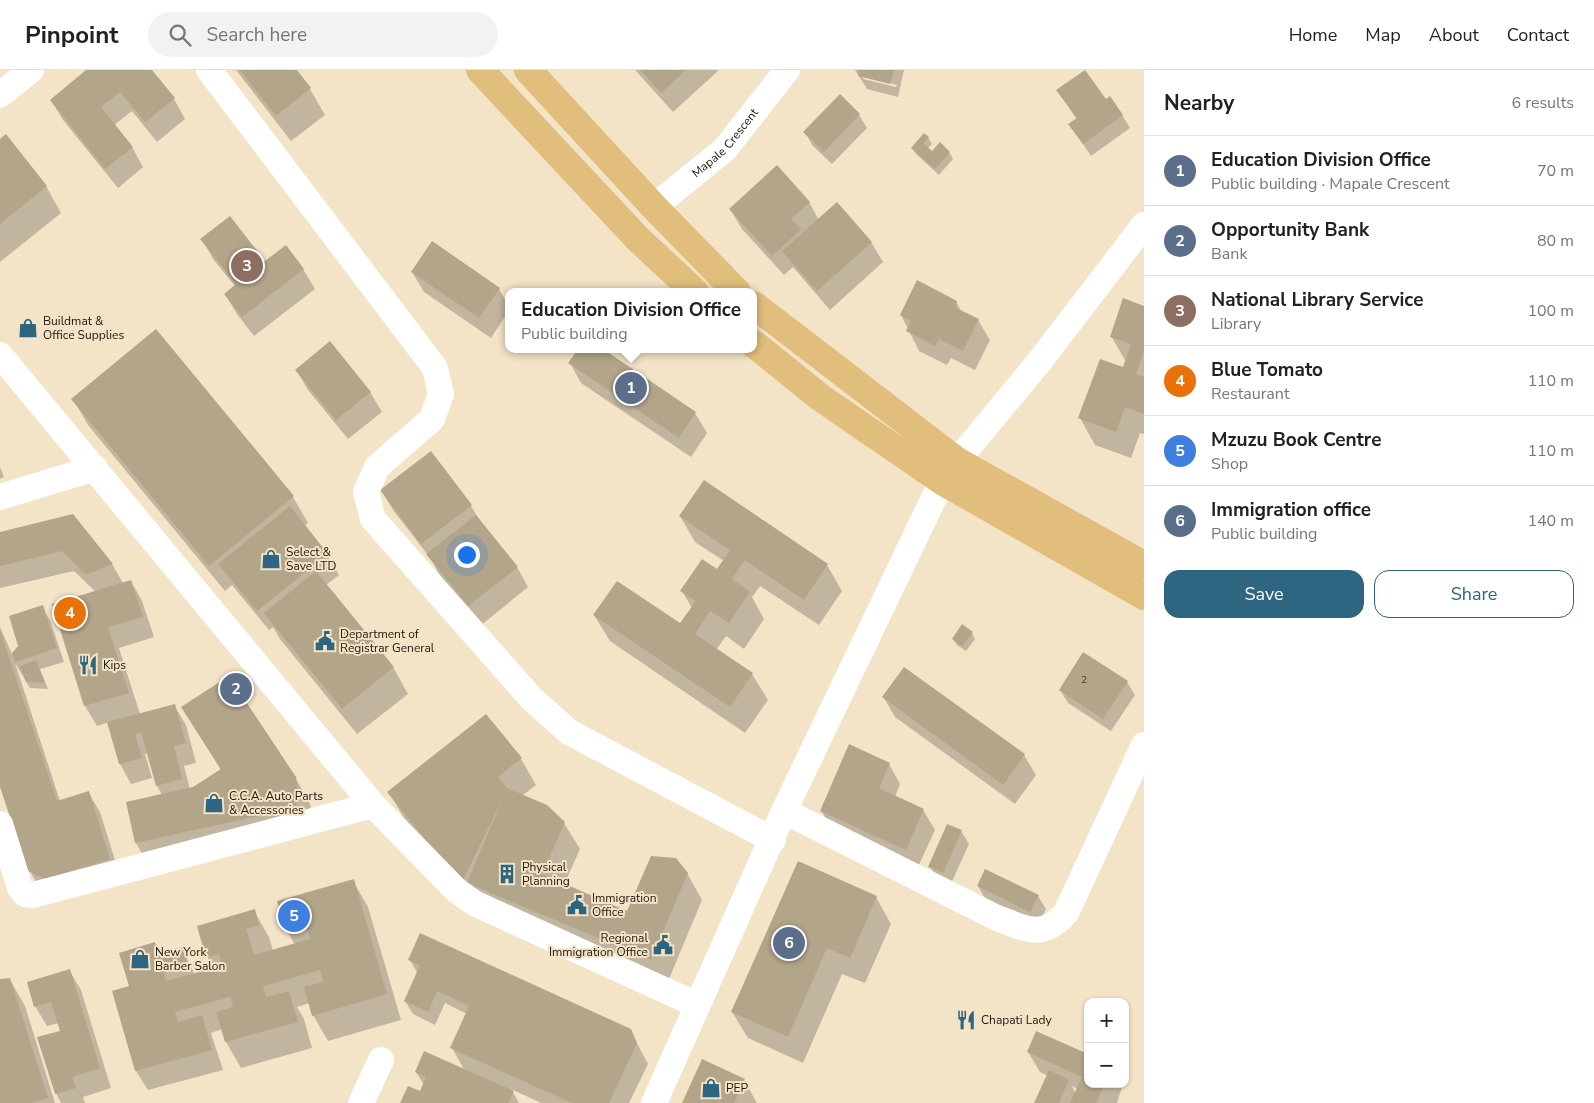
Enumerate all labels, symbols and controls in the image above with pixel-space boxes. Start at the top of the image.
search box [148,12,498,57]
text: Pinpoint [25,19,118,51]
icon: search [166,21,194,49]
text: Search here [206,22,307,48]
text: Home [1289,23,1337,47]
text: Map [1365,23,1401,47]
text: About [1429,23,1479,47]
text: Contact [1507,23,1569,47]
text: Nearby [1164,89,1234,117]
text: 6 results [1512,92,1574,114]
street label: Mapale Crescent [688,104,762,181]
text: Education Division Office [1211,147,1431,173]
text: 1 [1175,160,1185,182]
text: 70 m [1537,160,1574,182]
text: Public building · Mapale Crescent [1211,173,1450,195]
text: Opportunity Bank [1211,217,1369,243]
text: 2 [1175,230,1185,252]
text: 80 m [1537,230,1574,252]
text: Bank [1211,243,1247,265]
pin: 3 [231,247,263,285]
text: National Library Service [1211,287,1423,313]
popup [505,288,757,353]
text: Education Division Office [521,297,741,323]
text: 3 [1175,300,1185,322]
text: 100 m [1527,300,1574,322]
place label: Buildmat & Office Supplies [43,313,124,343]
text: Library [1211,313,1261,335]
shop icon: Buildmat & Office Supplies [17,317,39,339]
text: Public building [521,323,628,345]
text: Blue Tomato [1211,357,1323,383]
pin: 1 [615,369,647,407]
text: 4 [1175,370,1185,392]
text: 110 m [1527,370,1574,392]
text: Restaurant [1211,383,1290,405]
text: Mzuzu Book Centre [1211,427,1381,453]
text: 5 [1175,440,1185,462]
text: 110 m [1527,440,1574,462]
text: Shop [1211,453,1248,475]
text: Immigration office [1211,497,1371,523]
text: 6 [1175,510,1185,532]
text: 140 m [1527,510,1574,532]
text: Public building [1211,523,1317,545]
your location [454,542,480,568]
place label: Select & Save LTD [286,544,336,574]
shop icon: Select & Save LTD [260,548,282,570]
button: Save [1164,570,1364,618]
button: Share [1374,570,1574,618]
pin: 4 [54,594,86,632]
place label: Department of Registrar General [340,626,435,656]
public building icon: Department of Registrar General [314,630,336,652]
restaurant icon: Kips [77,654,99,676]
place label: Kips [103,657,126,673]
pin: 2 [220,670,252,708]
house number: 2 [1081,673,1087,687]
place label: C.C.A. Auto Parts & Accessories [229,788,323,818]
shop icon: C.C.A. Auto Parts & Accessories [203,792,225,814]
place label: Physical Planning [522,859,570,889]
building icon: Physical Planning [496,863,518,885]
place label: Immigration Office [592,890,657,920]
public building icon: Immigration Office [566,894,588,916]
pin: 5 [278,897,310,935]
pin: 6 [773,924,805,962]
place label: Regional Immigration Office [549,930,648,960]
public building icon: Regional Immigration Office [652,934,674,956]
place label: New York Barber Salon [155,944,225,974]
shop icon: New York Barber Salon [129,948,151,970]
map controls [1084,998,1129,1088]
button: + [1084,998,1129,1043]
restaurant icon: Chapati Lady [955,1009,977,1031]
place label: Chapati Lady [981,1012,1053,1028]
button: − [1084,1043,1129,1088]
shop icon: PEP [700,1077,722,1099]
place label: PEP [726,1080,749,1096]

